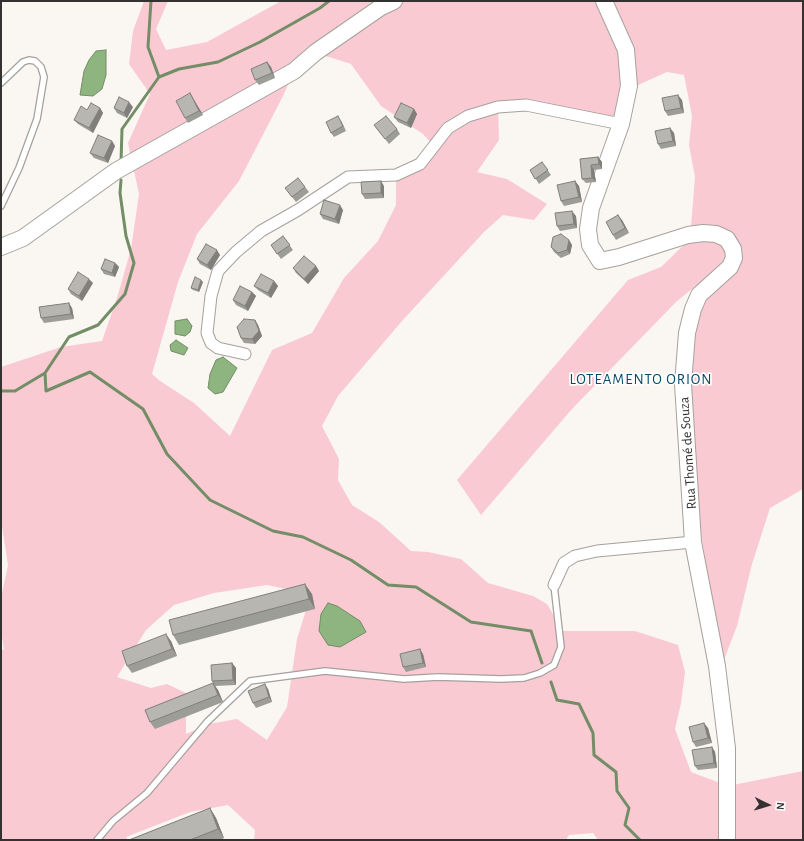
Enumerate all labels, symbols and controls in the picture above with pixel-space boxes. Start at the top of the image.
district label: LOTEAMENTO ORION [569,370,713,388]
street label: Rua Thomé de Souza [676,396,700,510]
north arrow [748,785,788,825]
text: N [775,802,786,810]

